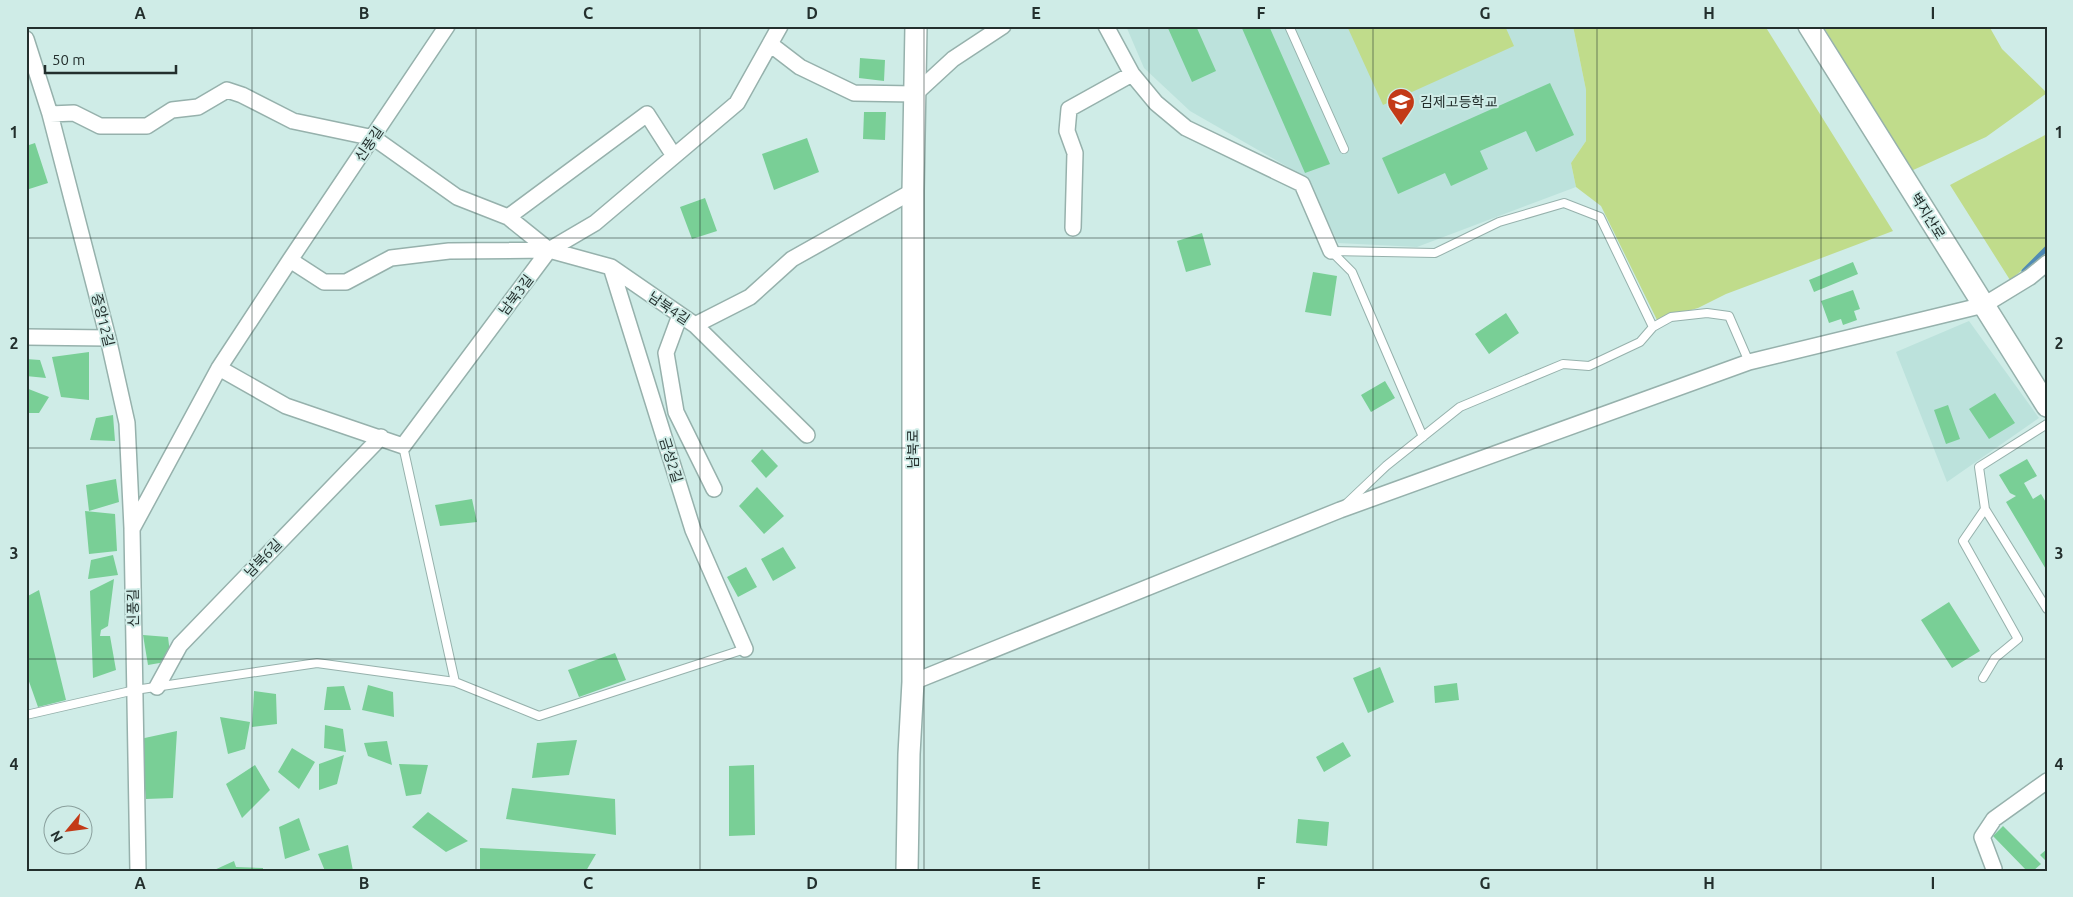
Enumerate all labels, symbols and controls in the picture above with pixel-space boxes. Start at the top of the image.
text: A [134,4,146,22]
text: B [359,4,369,22]
text: C [583,4,593,22]
text: D [806,4,818,22]
text: E [1031,4,1041,22]
text: F [1257,4,1266,22]
text: G [1479,4,1491,22]
text: H [1703,4,1715,22]
text: I [1931,4,1935,22]
scale bar [45,42,176,74]
text: 50 m [52,51,85,68]
school or university icon: 김제고등학교 [1386,87,1416,126]
place label: 김제고등학교 [1420,94,1497,110]
text: 1 [9,123,19,141]
text: 1 [2054,123,2064,141]
street label: 신풍길 [352,124,386,164]
street label: 벽지산로 [1908,190,1948,242]
street label: 남북3길 [496,272,536,318]
street label: 남북4길 [645,288,693,328]
street label: 중앙12길 [89,292,117,348]
text: 2 [9,334,19,352]
text: 2 [2054,334,2064,352]
street label: 남북로 [905,430,921,468]
street label: 금성2길 [657,435,685,485]
street label: 남북6길 [241,536,285,580]
text: 3 [9,544,19,562]
text: 3 [2054,544,2064,562]
street label: 신풍길 [125,589,141,627]
text: 4 [9,755,19,773]
text: 4 [2054,755,2064,773]
north arrow [42,804,92,854]
text: N [47,828,66,845]
text: A [134,874,146,892]
text: B [359,874,369,892]
text: C [583,874,593,892]
text: D [806,874,818,892]
text: E [1031,874,1041,892]
text: F [1257,874,1266,892]
text: G [1479,874,1491,892]
text: H [1703,874,1715,892]
text: I [1931,874,1935,892]

